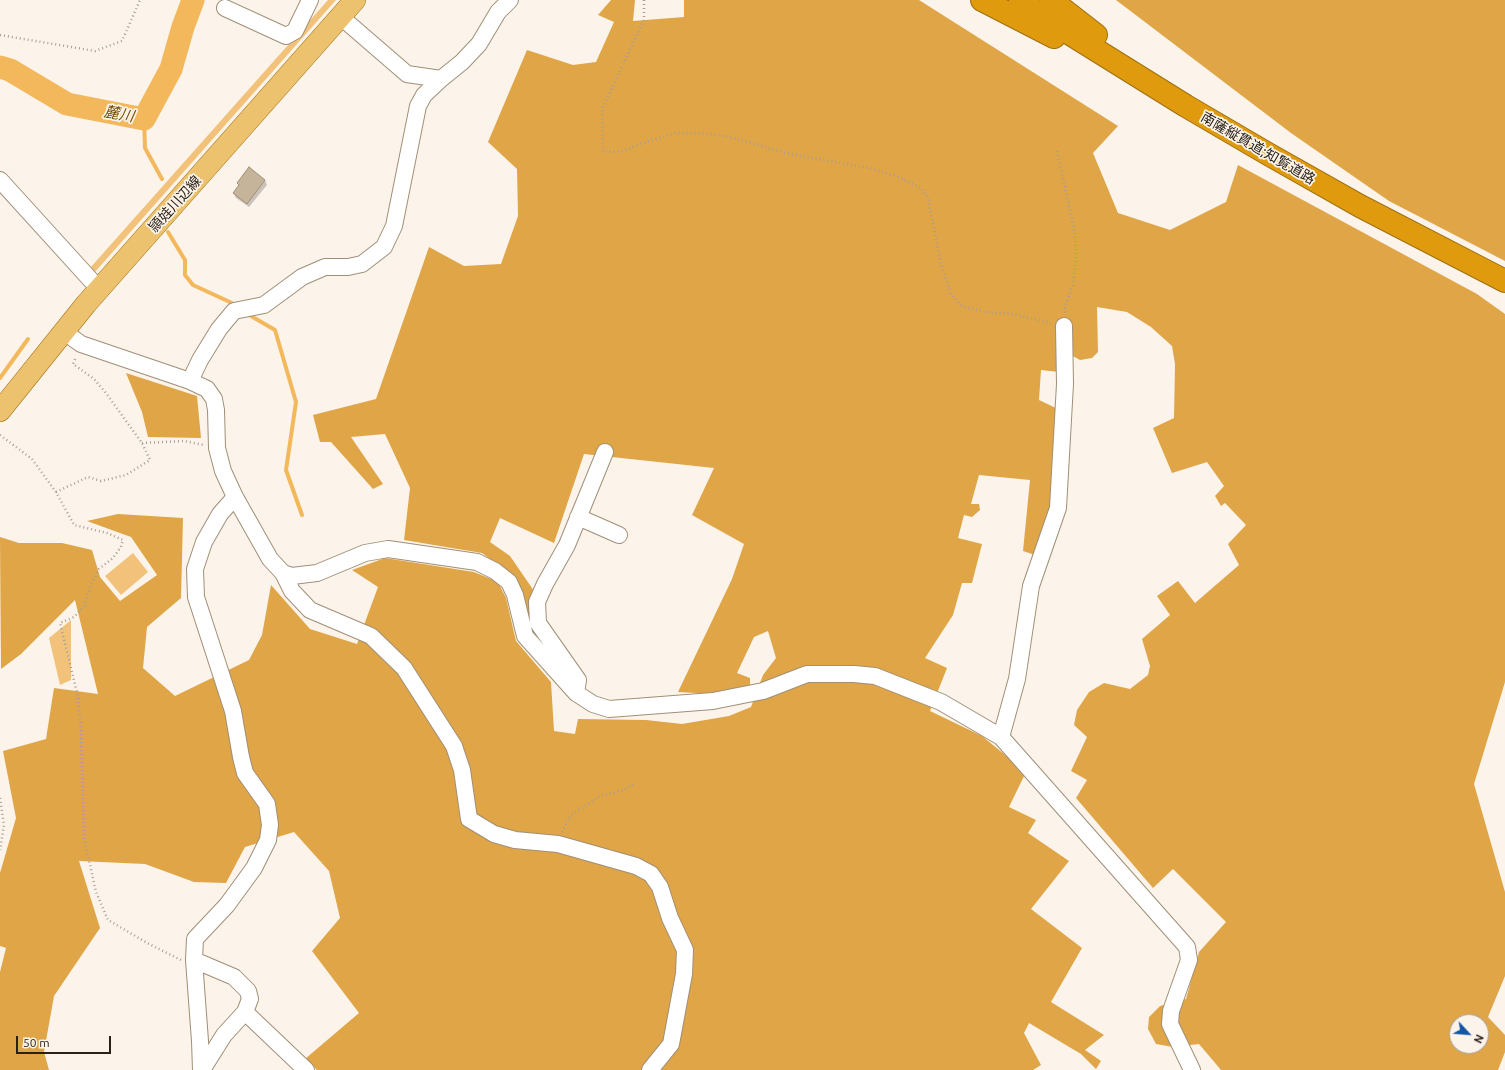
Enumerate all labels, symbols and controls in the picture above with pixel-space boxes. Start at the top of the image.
water label: 麓川 [103,103,135,125]
street label: 南薩縦貫道;知覧道路 [1198,108,1318,188]
street label: 頴娃川辺線 [145,172,205,236]
north arrow [1449,1014,1489,1054]
scale bar [18,1028,113,1054]
text: N [1472,1032,1486,1045]
text: 50 m [23,1036,50,1049]

